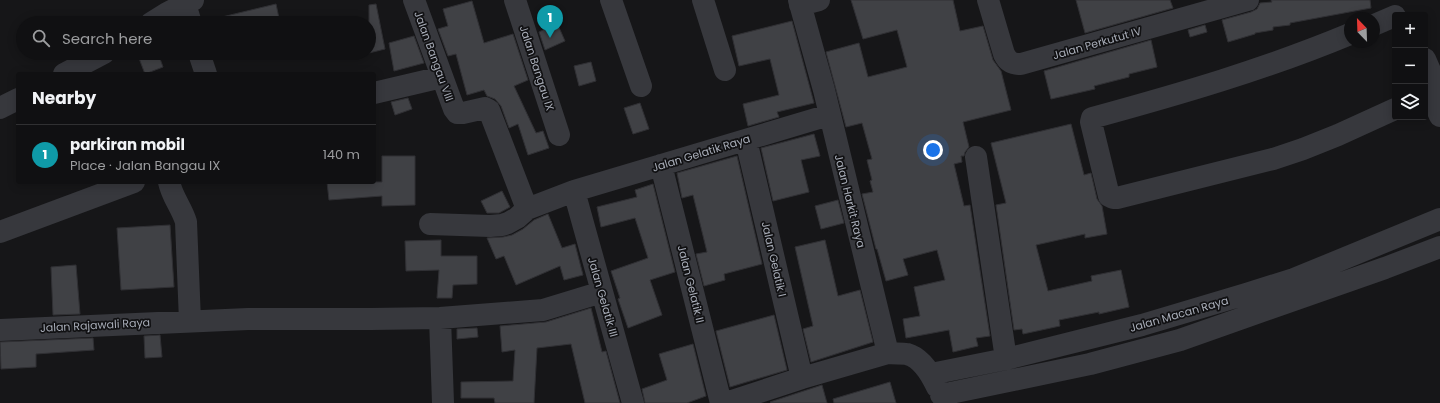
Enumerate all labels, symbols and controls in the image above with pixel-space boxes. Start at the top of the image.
pin: 1 [537,5,563,38]
street label: Jalan Bangau VIII [410,9,458,103]
north arrow [1344,12,1380,48]
map controls [1392,12,1428,120]
button: + [1392,12,1428,48]
search box [16,16,376,60]
street label: Jalan Bangau IX [516,23,558,113]
street label: Jalan Perkutut IV [1051,23,1144,63]
icon: search [30,27,52,49]
text: Search here [62,28,152,49]
button: − [1392,48,1428,84]
button: layers [1392,84,1428,120]
text: Nearby [32,86,96,110]
street label: Jalan Gelatik Raya [650,130,752,176]
text: parkiran mobil [70,134,185,155]
your location [923,140,943,160]
text: 1 [43,145,47,164]
text: 140 m [323,145,360,164]
street label: Jalan Harkit Raya [831,153,869,249]
text: Place · Jalan Bangau IX [70,156,220,175]
street label: Jalan Gelatik I [758,220,790,298]
street label: Jalan Gelatik II [674,243,708,325]
street label: Jalan Gelatik III [584,255,622,339]
street label: Jalan Macan Raya [1128,292,1230,336]
street label: Jalan Rajawali Raya [40,314,150,336]

